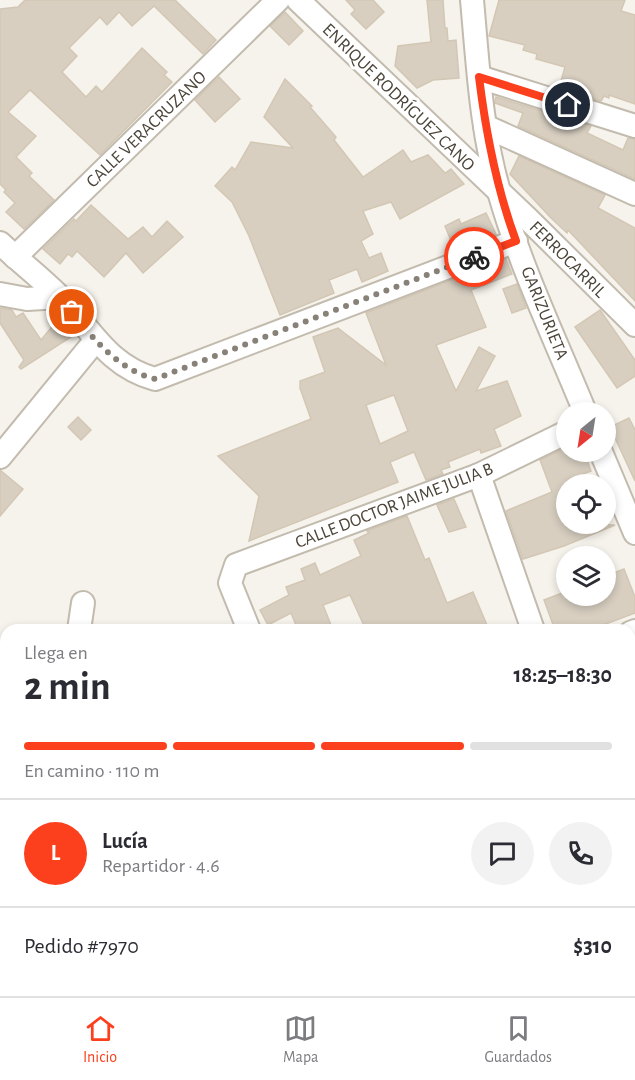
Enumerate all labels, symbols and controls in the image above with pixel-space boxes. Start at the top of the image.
street label: ENRIQUE RODRÍGUEZ CANO [319,18,480,175]
street label: CALLE VERACRUZANO [83,68,210,191]
pin [542,79,593,130]
icon: home [551,88,584,121]
street label: FERROCARRIL [526,218,609,302]
courier [444,227,504,287]
icon: bike [458,241,491,274]
street label: GARIZURIETA [517,264,571,363]
pin [46,286,97,337]
icon: bag [55,295,88,328]
north arrow [556,402,616,462]
map controls [556,402,616,606]
street label: CALLE DOCTOR JAIME JULIA B [293,460,496,552]
button: locate [556,474,616,534]
button: layers [556,546,616,606]
text: Llega en [24,643,88,663]
text: 18:25–18:30 [513,664,612,686]
text: 2 min [24,668,111,707]
text: En camino · 110 m [24,761,159,781]
button: chat [471,822,534,885]
button: phone [549,822,612,885]
text: Lucía [102,830,148,852]
text: L [51,842,60,864]
text: Repartidor · 4.6 [102,856,220,876]
text: Pedido #7970 [24,935,139,957]
text: $310 [573,935,612,957]
tab: Inicio [83,1012,117,1067]
tab: Mapa [283,1012,318,1067]
tab: Guardados [484,1012,552,1067]

